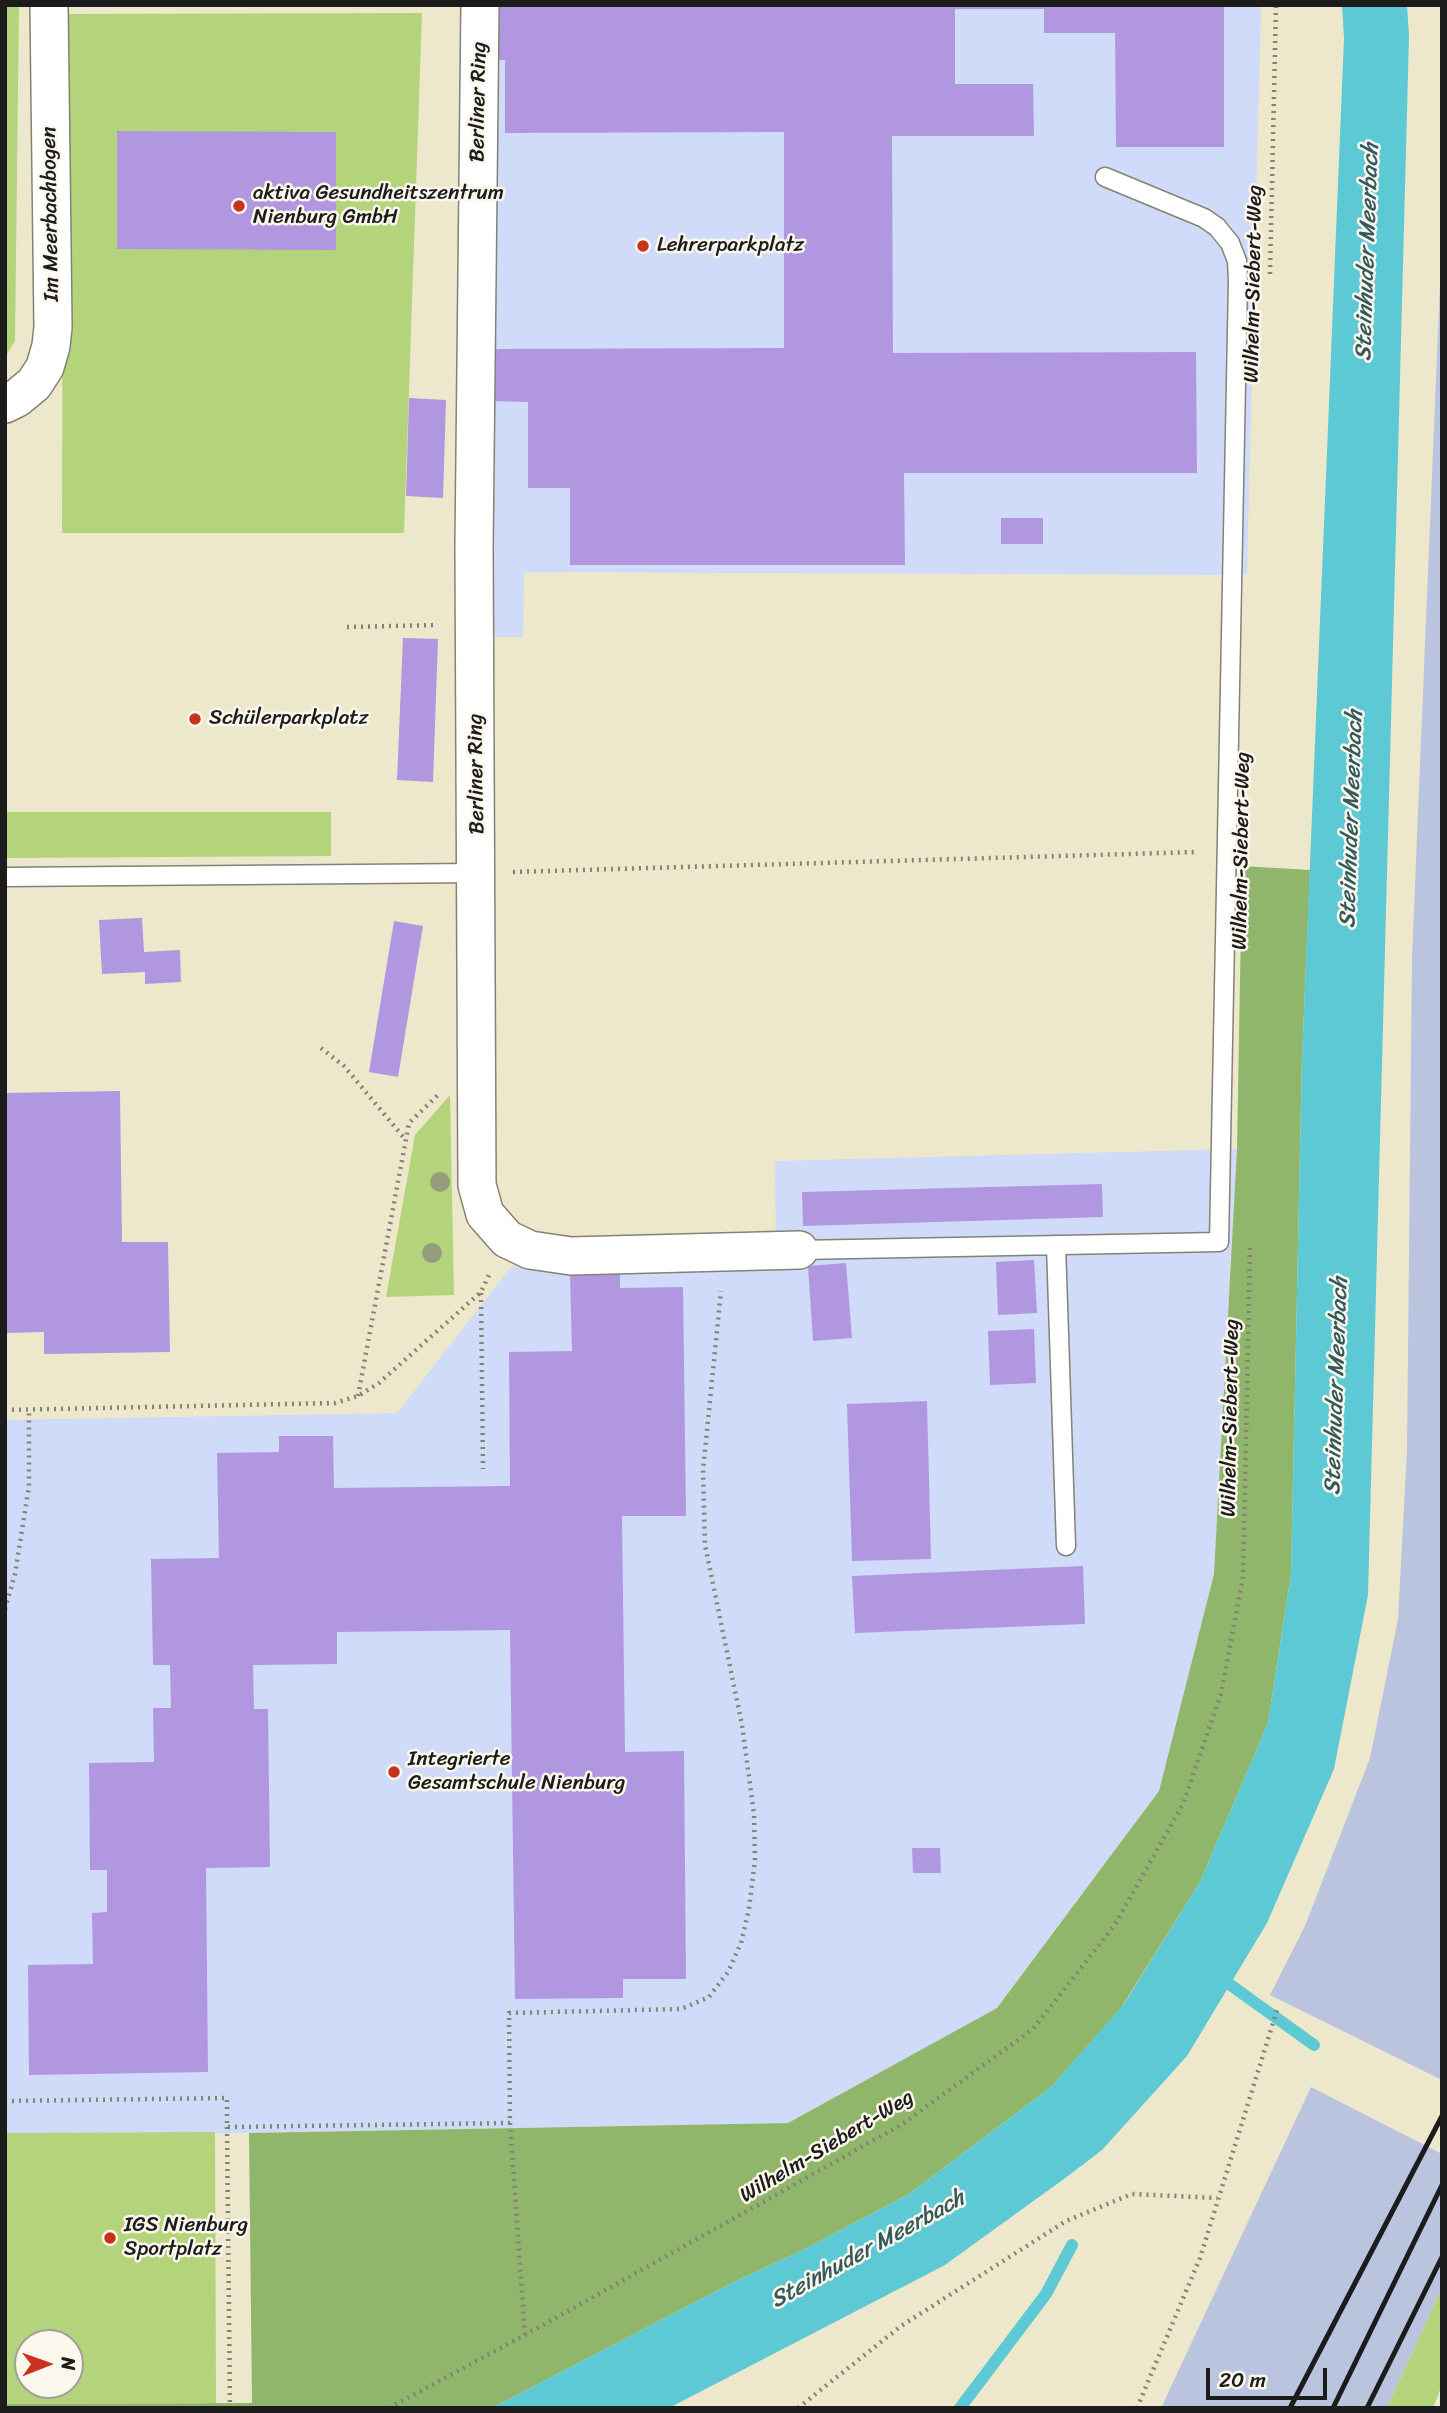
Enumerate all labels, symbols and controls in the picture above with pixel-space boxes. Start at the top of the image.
street label: Berliner Ring [465,42,493,162]
street label: Im Meerbachbogen [37,126,65,302]
water label: Steinhuder Meerbach [1350,143,1386,361]
place label: aktiva Gesundheitszentrum Nienburg GmbH [253,181,504,231]
street label: Wilhelm-Siebert-Weg [1240,185,1268,383]
marker: aktiva Gesundheitszentrum Nienburg GmbH [231,198,247,214]
place label: Lehrerparkplatz [657,233,804,259]
marker: Lehrerparkplatz [635,238,651,254]
place label: Schülerparkplatz [209,706,368,732]
water label: Steinhuder Meerbach [1334,710,1370,928]
marker: Schülerparkplatz [187,711,203,727]
street label: Berliner Ring [463,714,491,834]
street label: Wilhelm-Siebert-Weg [1228,752,1256,950]
water label: Steinhuder Meerbach [1319,1277,1355,1495]
street label: Wilhelm-Siebert-Weg [1217,1319,1245,1517]
place label: Integrierte Gesamtschule Nienburg [408,1747,625,1797]
marker: Integrierte Gesamtschule Nienburg [386,1764,402,1780]
street label: Wilhelm-Siebert-Weg [736,2085,918,2209]
water label: Steinhuder Meerbach [766,2185,970,2315]
place label: IGS Nienburg Sportplatz [124,2213,248,2263]
marker: IGS Nienburg Sportplatz [102,2230,118,2246]
north arrow [14,2329,84,2399]
scale bar [1209,2354,1330,2398]
text: N [52,2357,85,2371]
text: 20 m [1219,2361,1266,2399]

